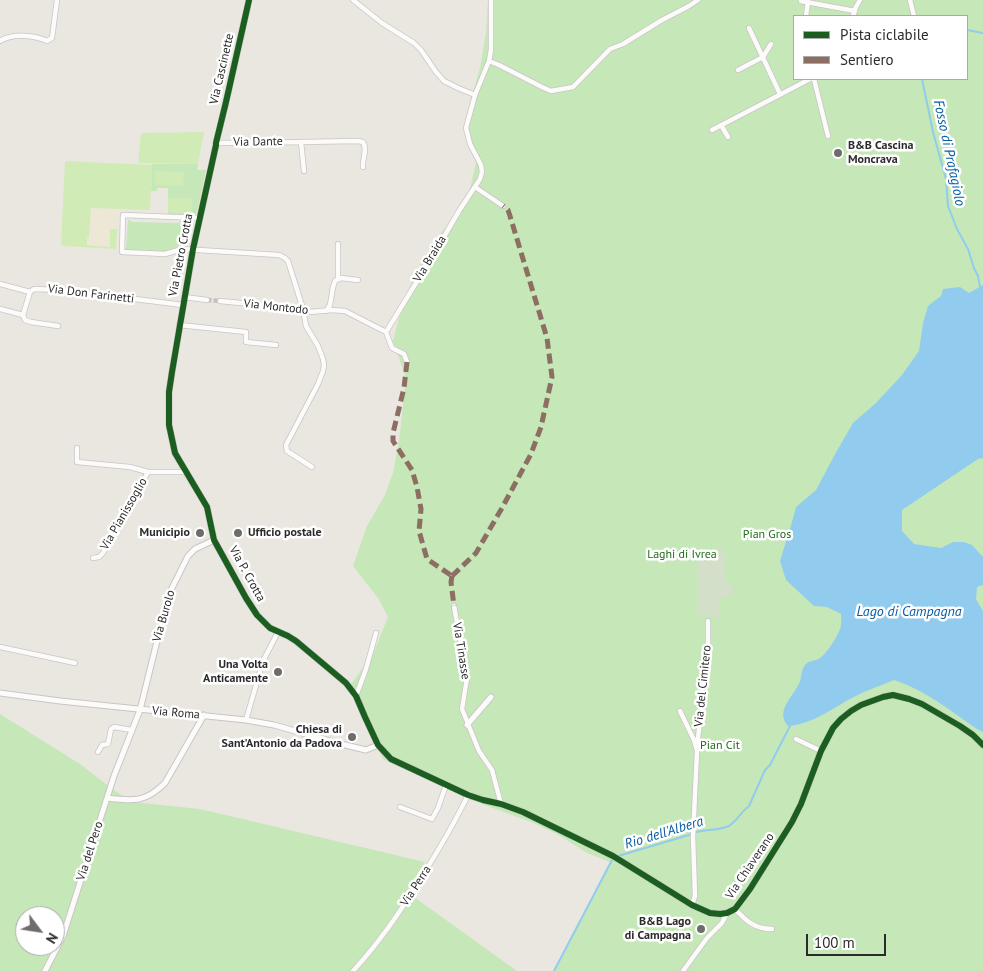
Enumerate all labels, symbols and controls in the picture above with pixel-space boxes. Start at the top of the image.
legend [793,15,968,80]
text: Pista ciclabile [840,25,929,44]
street label: Via Cascinette [207,32,237,106]
text: Sentiero [840,50,894,69]
water label: Fosso di Prafagiolo [930,98,968,208]
street label: Via Dante [233,134,283,150]
place label: B&B Cascina Moncrava [848,139,913,167]
marker: B&B Cascina Moncrava [832,147,844,159]
street label: Via Pietro Crotta [166,212,196,298]
street label: Via Braida [410,233,450,285]
street label: Via Don Farinetti [47,282,135,306]
street label: Via Montodo [243,296,309,318]
street label: Via Pianissoglio [98,475,150,553]
place label: Municipio [140,526,190,540]
place label: Ufficio postale [248,526,322,540]
marker: Municipio [194,527,206,539]
marker: Ufficio postale [232,527,244,539]
park label: Pian Gros [743,528,791,542]
street label: Via P. Crotta [226,544,268,604]
park label: Laghi di Ivrea [647,548,717,562]
street label: Via Burolo [150,588,178,644]
water label: Lago di Campagna [856,604,962,620]
street label: Via Tinasse [449,621,473,681]
street label: Via del Cimitero [692,644,714,728]
place label: Una Volta Anticamente [203,658,268,686]
marker: Una Volta Anticamente [272,666,284,678]
street label: Via Roma [152,704,200,722]
place label: Chiesa di Sant'Antonio da Padova [222,723,342,751]
marker: Chiesa di Sant'Antonio da Padova [346,731,358,743]
park label: Pian Cit [700,739,740,753]
water label: Rio dell'Albera [623,813,705,853]
street label: Via del Pero [74,820,106,882]
street label: Via Chiaverano [723,830,777,902]
street label: Via Perra [398,863,434,909]
north arrow [15,906,65,956]
place label: B&B Lago di Campagna [625,915,691,943]
marker: B&B Lago di Campagna [695,923,707,935]
scale bar [808,924,888,956]
text: N [42,930,62,947]
text: 100 m [814,933,855,952]

